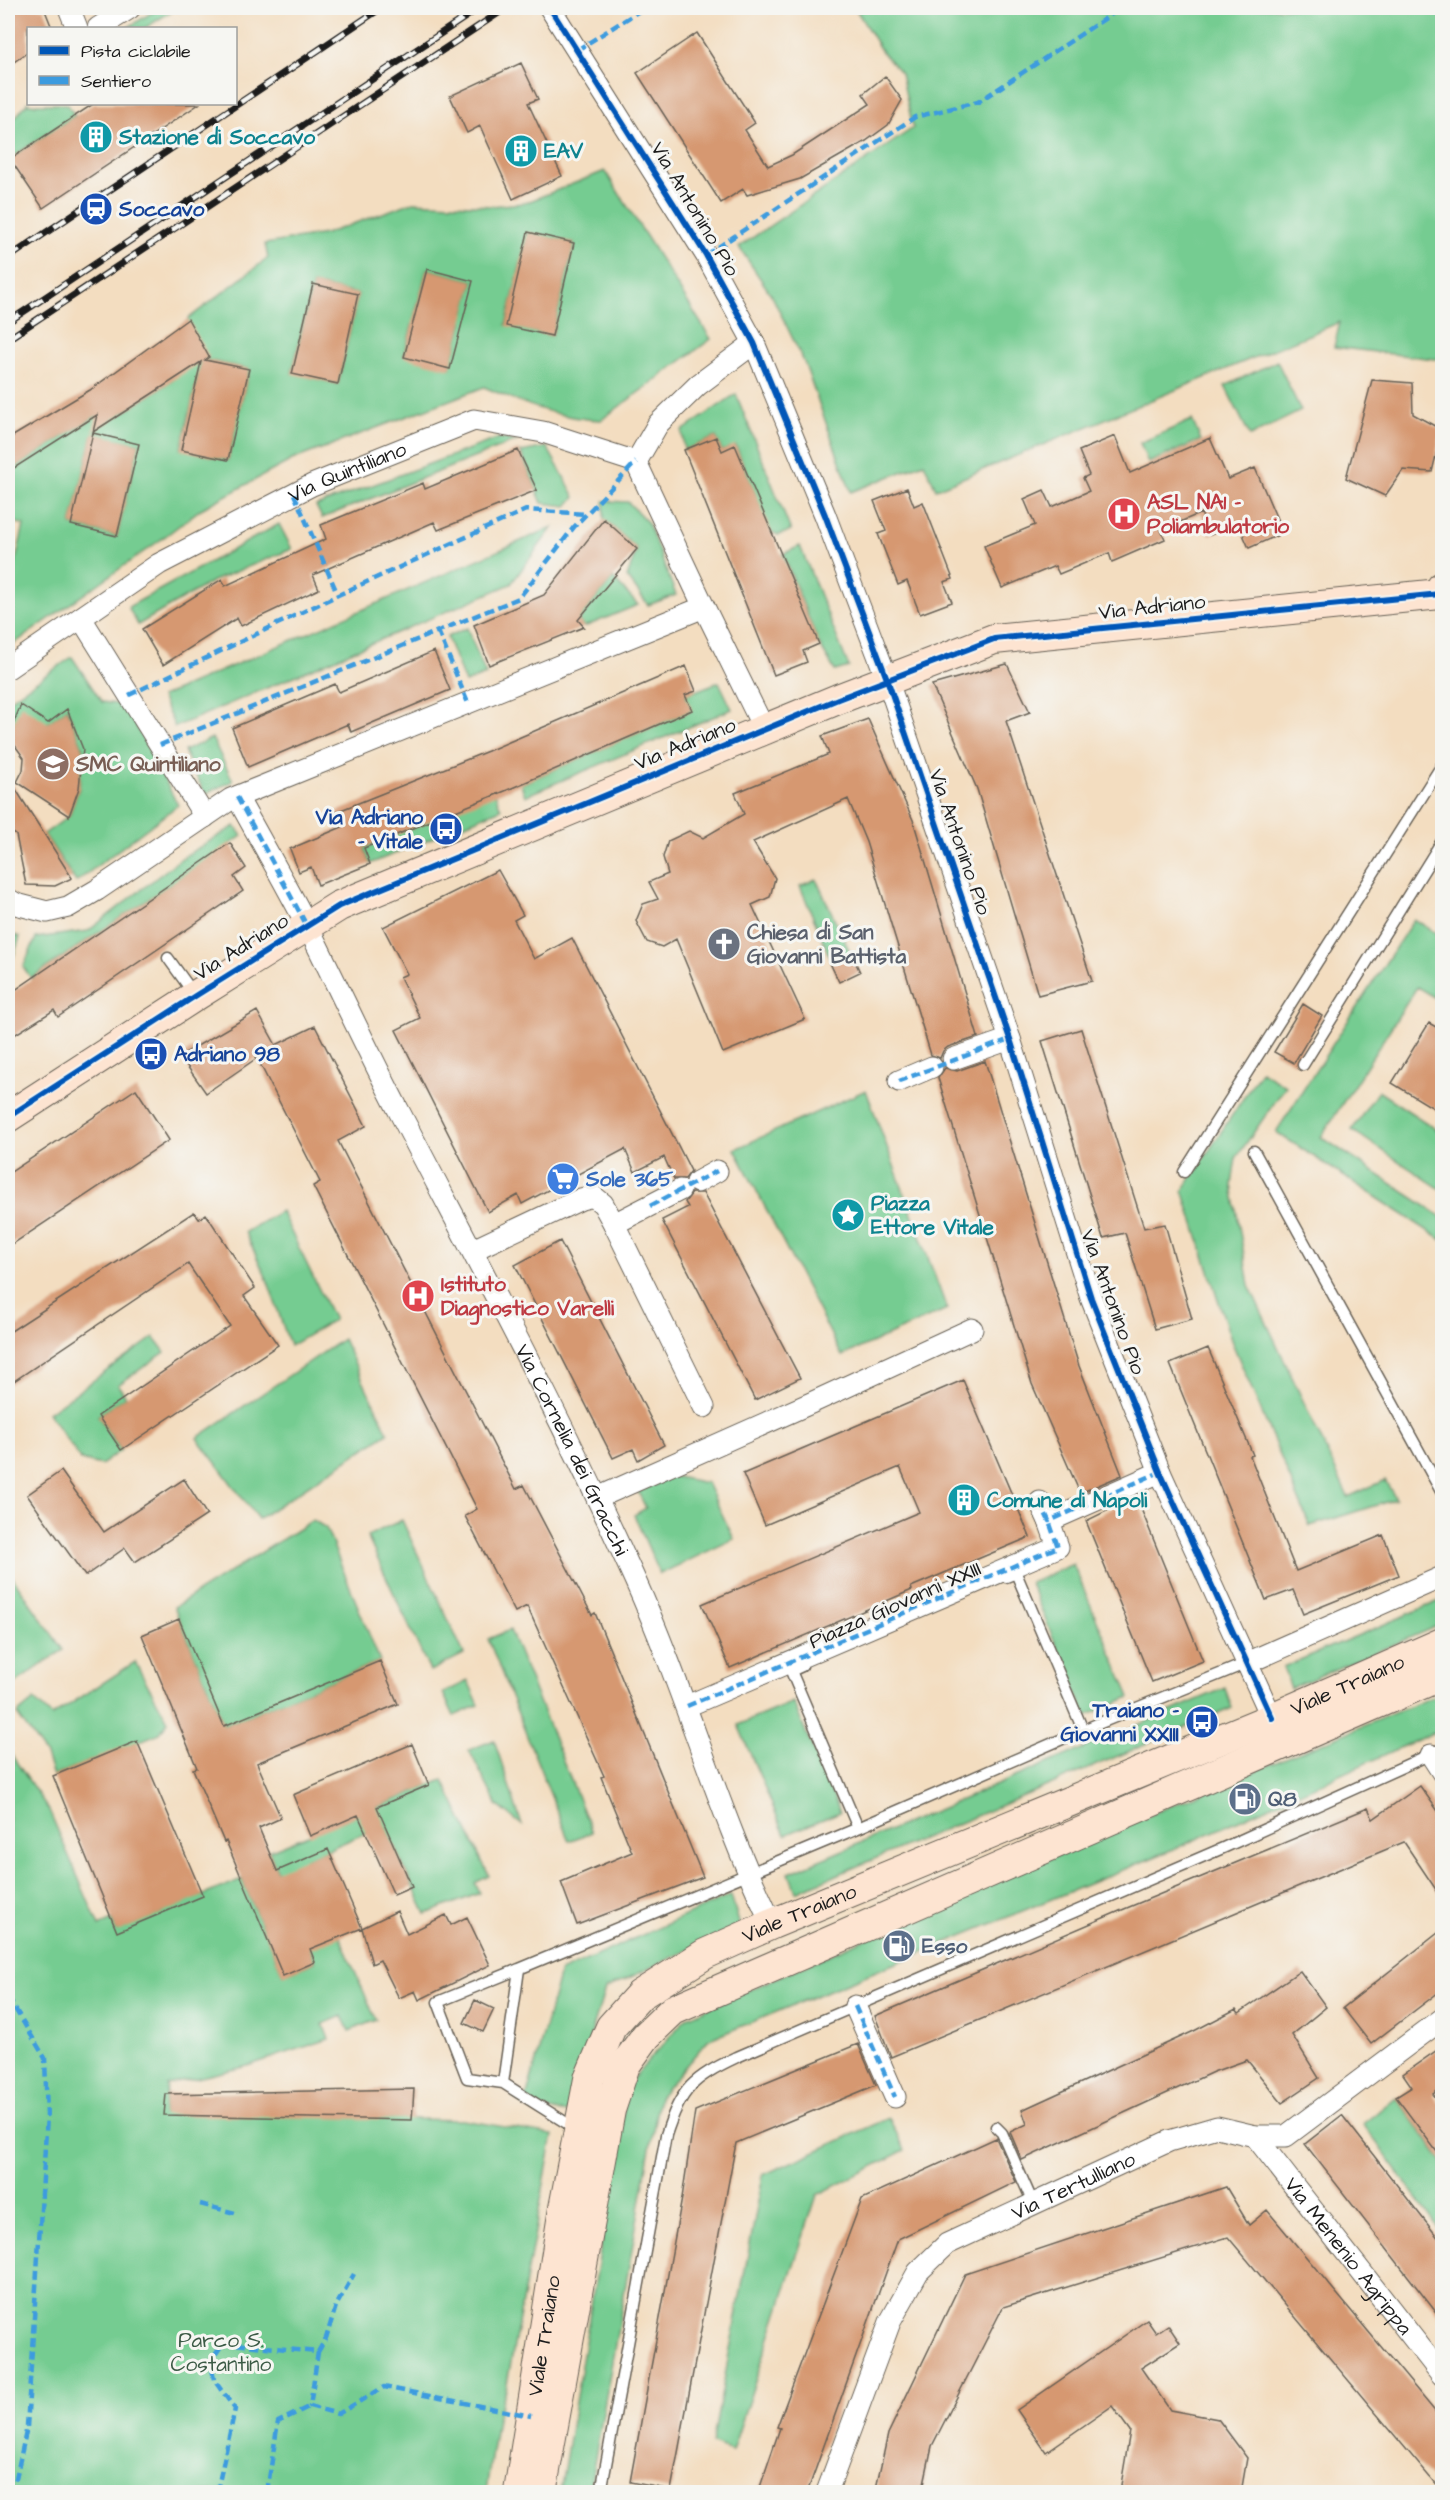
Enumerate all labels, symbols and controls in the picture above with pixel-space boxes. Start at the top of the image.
legend [27,27,237,105]
text: Pista ciclabile [81,39,191,64]
text: Sentiero [81,69,151,94]
building icon: Stazione di Soccavo [78,119,114,155]
place label: Stazione di Soccavo [118,123,315,152]
building icon: EAV [503,133,539,169]
street label: Via Antonino Pio [643,136,747,282]
place label: EAV [544,137,584,166]
station icon: Soccavo [78,191,114,227]
place label: Soccavo [118,195,204,224]
street label: Via Quintiliano [283,434,411,510]
place label: ASL NA1 - Poliambulatorio [1147,488,1289,541]
hospital icon: ASL NA1 - Poliambulatorio [1106,496,1142,532]
street label: Via Adriano [1097,587,1207,627]
street label: Via Adriano [630,710,740,778]
school or university icon: SMC Quintiliano [35,746,71,782]
place label: SMC Quintiliano [75,750,221,779]
street label: Via Antonino Pio [921,765,999,919]
place label: Via Adriano - Vitale [315,803,424,856]
bus stop icon: Via Adriano - Vitale [428,811,464,847]
street label: Via Adriano [188,906,294,988]
place label: Chiesa di San Giovanni Battista [747,918,906,971]
church icon: Chiesa di San Giovanni Battista [706,926,742,962]
bus stop icon: Adriano 98 [133,1036,169,1072]
place label: Adriano 98 [174,1040,280,1069]
supermarket icon: Sole 365 [545,1161,581,1197]
place label: Sole 365 [585,1165,674,1194]
place label: Piazza Ettore Vitale [871,1189,994,1242]
place icon: Piazza Ettore Vitale [830,1197,866,1233]
street label: Via Antonino Pio [1073,1225,1153,1379]
place label: Istituto Diagnostico Varelli [441,1270,615,1325]
hospital icon: Istituto Diagnostico Varelli [400,1278,436,1314]
street label: Via Cornelia dei Gracchi [508,1339,636,1560]
building icon: Comune di Napoli [946,1482,982,1518]
place label: Comune di Napoli [987,1486,1148,1516]
street label: Piazza Giovanni XXIII [804,1554,986,1656]
street label: Viale Traiano [1286,1647,1409,1723]
place label: Traiano - Giovanni XXIII [1061,1696,1179,1749]
bus stop icon: Traiano - Giovanni XXIII [1184,1704,1220,1740]
fuel station icon: Q8 [1227,1781,1263,1817]
place label: Q8 [1268,1785,1297,1814]
street label: Viale Traiano [737,1876,861,1950]
fuel station icon: Esso [881,1928,917,1964]
place label: Esso [922,1932,968,1961]
street label: Via Tertulliano [1007,2144,1140,2227]
street label: Via Menenio Agrippa [1278,2171,1420,2341]
street label: Viale Traiano [520,2273,568,2398]
park label: Parco S. Costantino [171,2326,272,2379]

